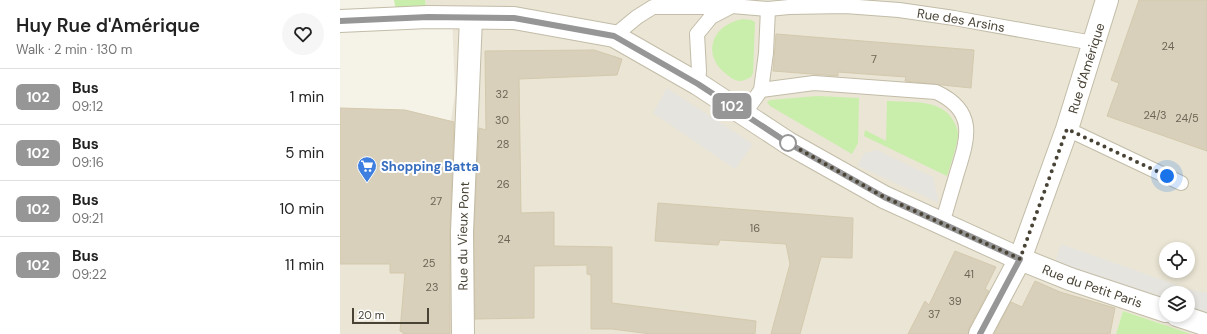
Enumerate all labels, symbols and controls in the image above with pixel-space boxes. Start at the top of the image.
street label: Rue des Arsins [916,5,1006,36]
text: Huy Rue d'Amérique [16,13,200,38]
button: heart [282,13,324,55]
street label: Rue d'Amérique [1064,21,1108,116]
house number: 24 [1162,39,1175,53]
text: Walk · 2 min · 130 m [16,41,132,58]
house number: 7 [871,52,877,66]
text: Bus [72,78,99,98]
text: 1 min [290,87,324,107]
house number: 32 [496,87,508,101]
text: 102 [27,88,49,106]
line badge: 102 [709,93,755,119]
text: 102 [721,97,743,115]
text: 09:12 [72,98,103,115]
house number: 24/3 [1143,108,1167,122]
house number: 24/5 [1175,111,1199,125]
house number: 30 [495,113,509,127]
text: Bus [72,134,99,154]
unlabelled marker [779,134,797,152]
house number: 28 [497,137,509,151]
text: 5 min [285,143,324,163]
text: 102 [27,144,49,162]
text: 09:16 [72,154,104,171]
supermarket icon: Shopping Batta [356,155,378,183]
place label: Shopping Batta [381,158,479,175]
your location [1157,166,1177,186]
house number: 26 [496,177,510,191]
street label: Rue du Vieux Pont [454,181,473,291]
text: Bus [72,190,99,210]
house number: 27 [430,194,442,208]
text: 10 min [279,199,324,219]
text: 102 [27,200,49,218]
text: 09:21 [72,210,103,227]
house number: 16 [750,221,760,235]
house number: 24 [498,232,511,246]
map controls [1159,242,1195,322]
button: locate [1159,242,1195,278]
text: Bus [72,246,99,266]
text: 11 min [285,255,324,275]
text: 102 [27,256,49,274]
house number: 25 [422,256,436,270]
street label: Rue du Petit Paris [1040,261,1145,312]
text: 09:22 [72,266,107,283]
house number: 41 [964,267,974,281]
house number: 23 [426,280,438,294]
button: layers [1159,286,1195,322]
house number: 39 [948,294,962,308]
scale bar [352,306,429,325]
house number: 37 [928,307,940,321]
text: 20 m [358,308,384,322]

